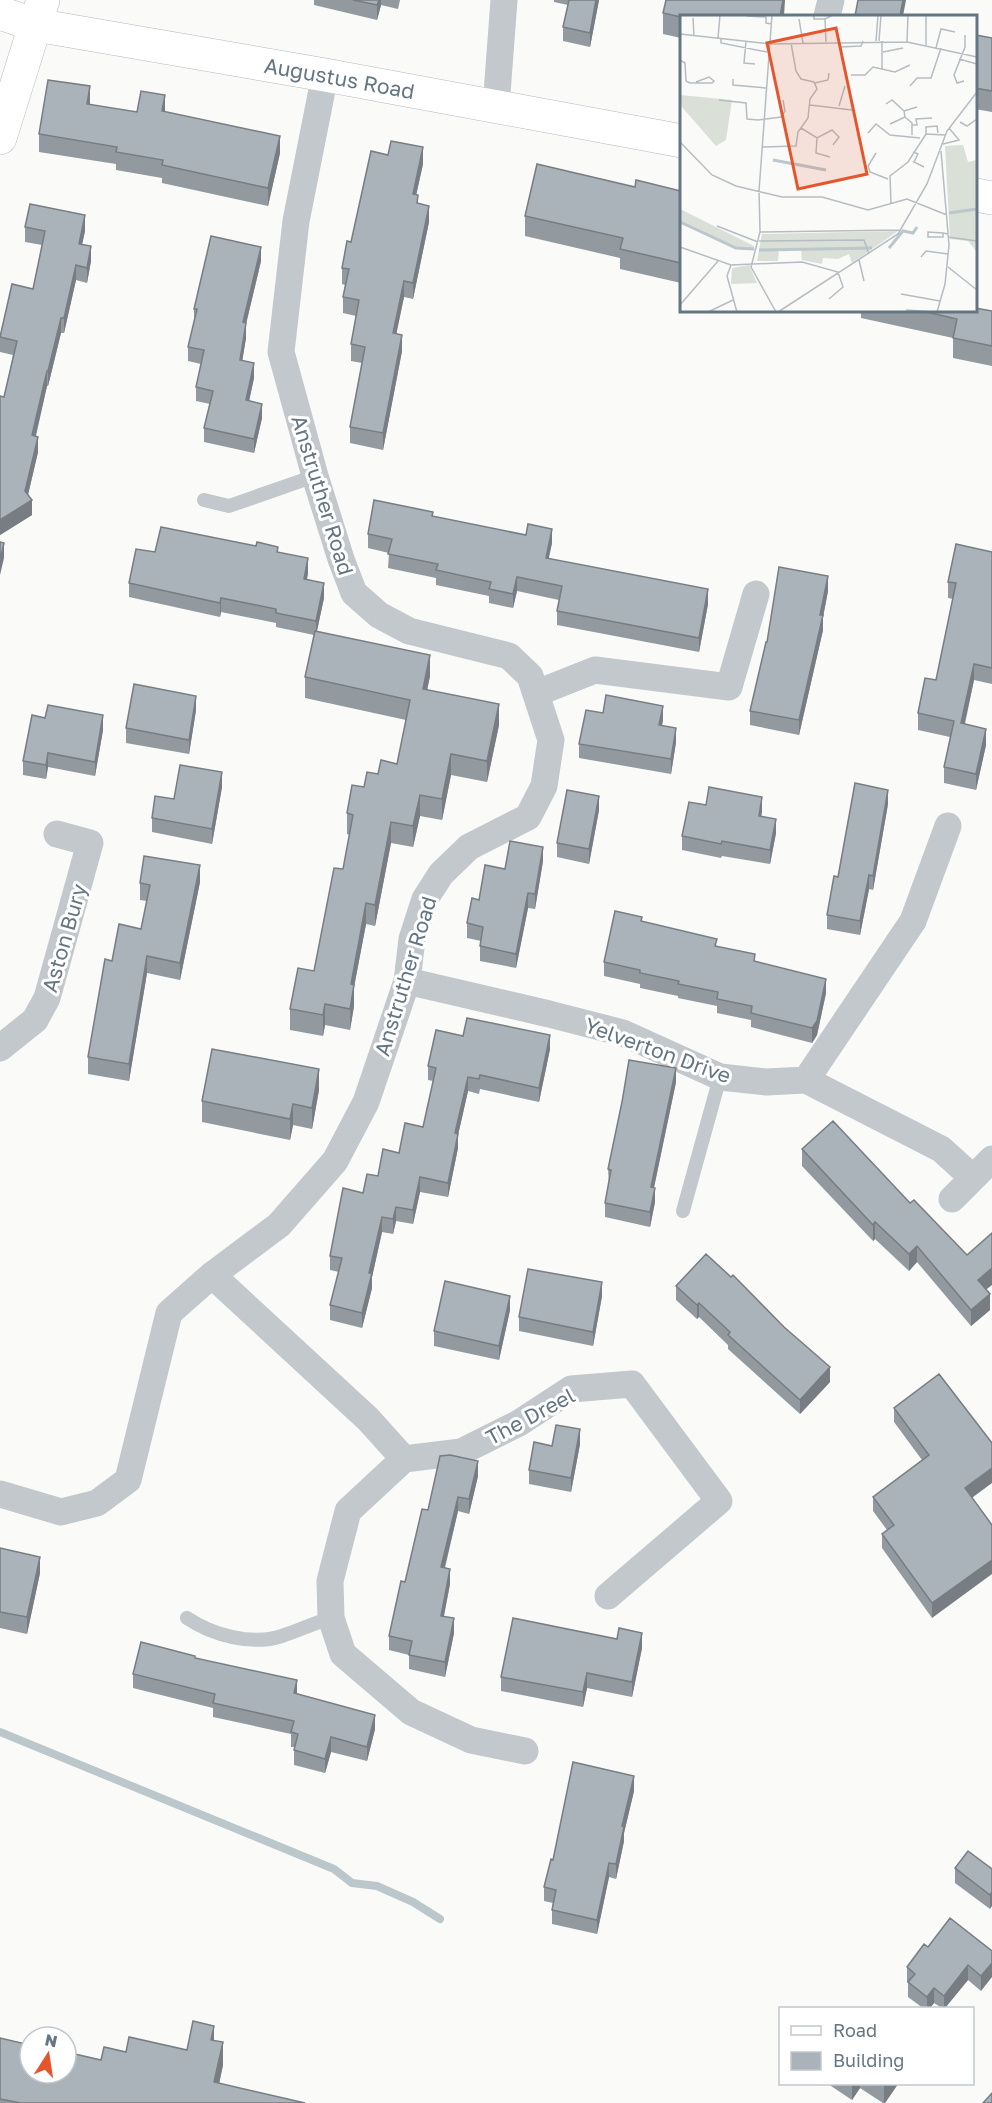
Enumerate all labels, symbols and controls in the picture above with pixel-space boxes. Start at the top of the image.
inset map [680,15,977,312]
street label: Augustus Road [262,52,417,104]
street label: Anstruther Road [286,412,360,578]
street label: Aston Bury [36,881,92,995]
street label: Anstruther Road [368,893,442,1059]
street label: Yelverton Drive [581,1012,735,1088]
street label: The Dreel [481,1382,579,1450]
legend [779,2007,974,2085]
text: Road [833,2019,877,2041]
north arrow [18,2025,78,2085]
text: N [43,2029,59,2051]
text: Building [833,2049,904,2071]

